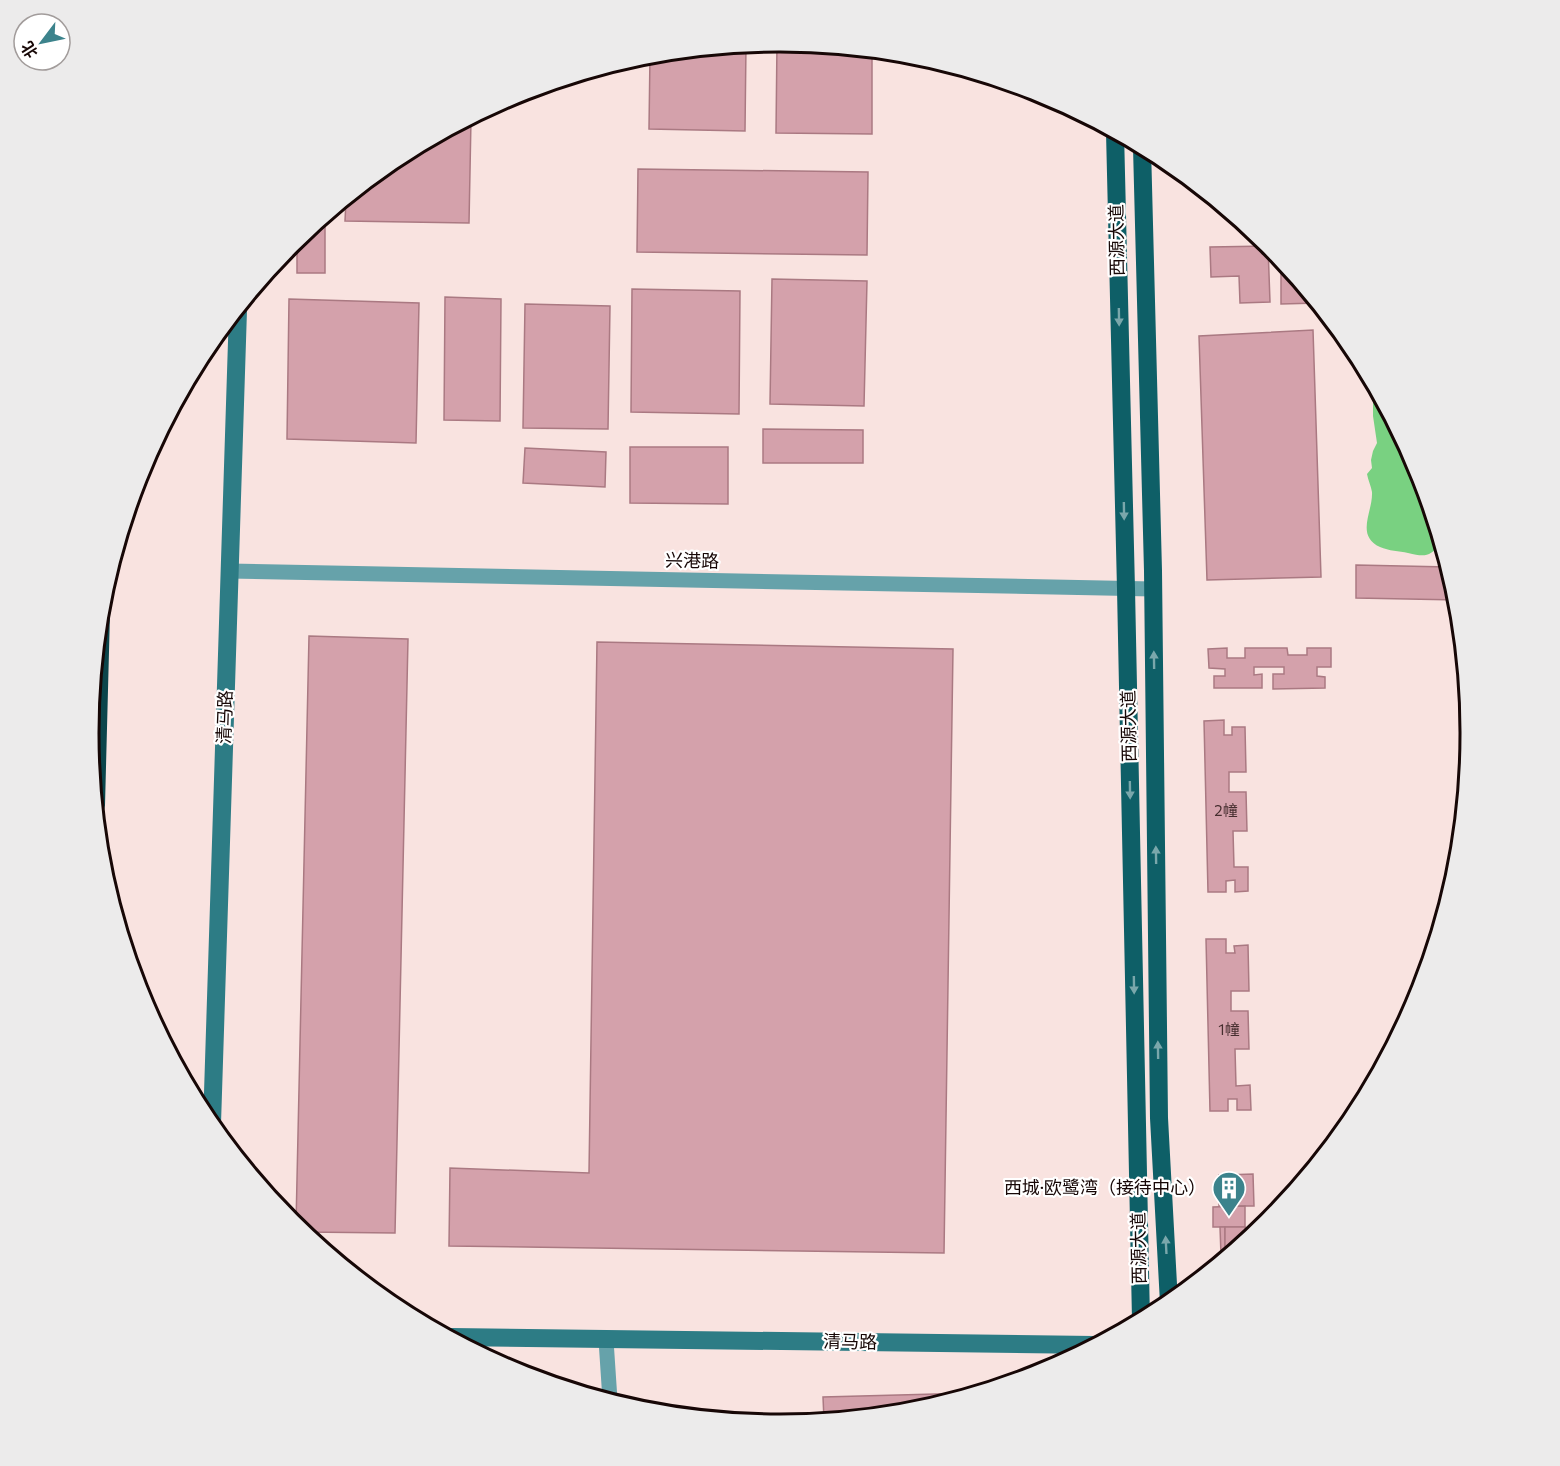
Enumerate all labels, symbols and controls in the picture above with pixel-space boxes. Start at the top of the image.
north arrow [12,12,72,72]
text: 北 [17,38,41,62]
street label: 西源大道 [1104,204,1128,276]
one-way arrow [1115,307,1124,326]
one-way arrow [1120,502,1129,521]
street label: 兴港路 [665,549,719,571]
one-way arrow [1149,650,1159,669]
street label: 清马路 [212,690,236,744]
street label: 西源大道 [1116,690,1140,762]
one-way arrow [1125,781,1135,800]
house number: 2幢 [1214,801,1238,819]
one-way arrow [1151,845,1161,864]
one-way arrow [1129,976,1139,995]
house number: 1幢 [1218,1020,1240,1038]
one-way arrow [1153,1040,1163,1059]
building icon: 西城·欧鹭湾（接待中心） [1211,1170,1247,1217]
place label: 西城·欧鹭湾（接待中心） [1004,1176,1206,1198]
street label: 西源大道 [1126,1212,1150,1284]
one-way arrow [1161,1235,1171,1254]
street label: 清马路 [823,1330,877,1352]

